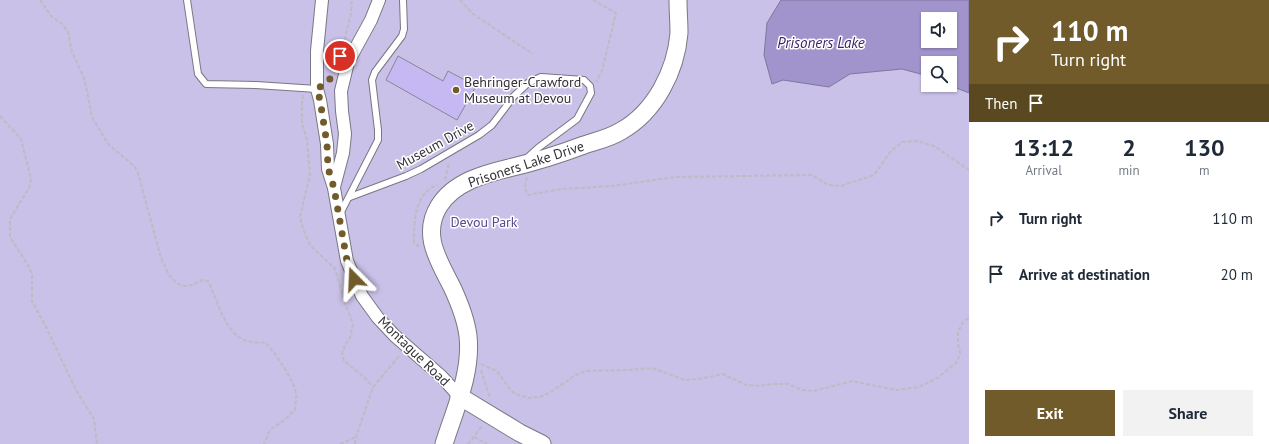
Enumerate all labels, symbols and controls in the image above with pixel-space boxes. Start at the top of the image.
map controls [921,12,957,92]
button: sound [921,12,957,48]
text: 110 m [1051,12,1128,49]
icon: right [985,16,1037,68]
water label: Prisoners Lake [777,33,865,52]
pin [323,39,357,73]
icon: arrive [329,45,351,67]
text: Turn right [1051,48,1126,71]
button: search [921,56,957,92]
place label: Behringer-Crawford Museum at Devou [464,73,581,107]
marker: Behringer-Crawford Museum at Devou [451,85,461,95]
icon: arrive [1025,92,1047,114]
text: Then [985,94,1017,113]
street label: Museum Drive [393,116,477,174]
text: 13:12 [1013,132,1074,163]
text: 2 [1122,132,1136,163]
text: 130 [1184,132,1225,163]
street label: Prisoners Lake Drive [466,137,586,191]
text: Arrival [1026,162,1062,179]
text: min [1118,162,1140,179]
text: m [1199,162,1210,179]
icon: right [985,207,1007,229]
text: Turn right [1019,209,1082,228]
text: 110 m [1212,209,1253,228]
park label: Devou Park [450,213,518,231]
position arrow [333,258,375,300]
icon: arrive [985,263,1007,285]
text: Arrive at destination [1019,265,1150,284]
text: 20 m [1220,265,1253,284]
street label: Montague Road [374,312,454,390]
button: Exit [985,390,1115,436]
button: Share [1123,390,1253,436]

